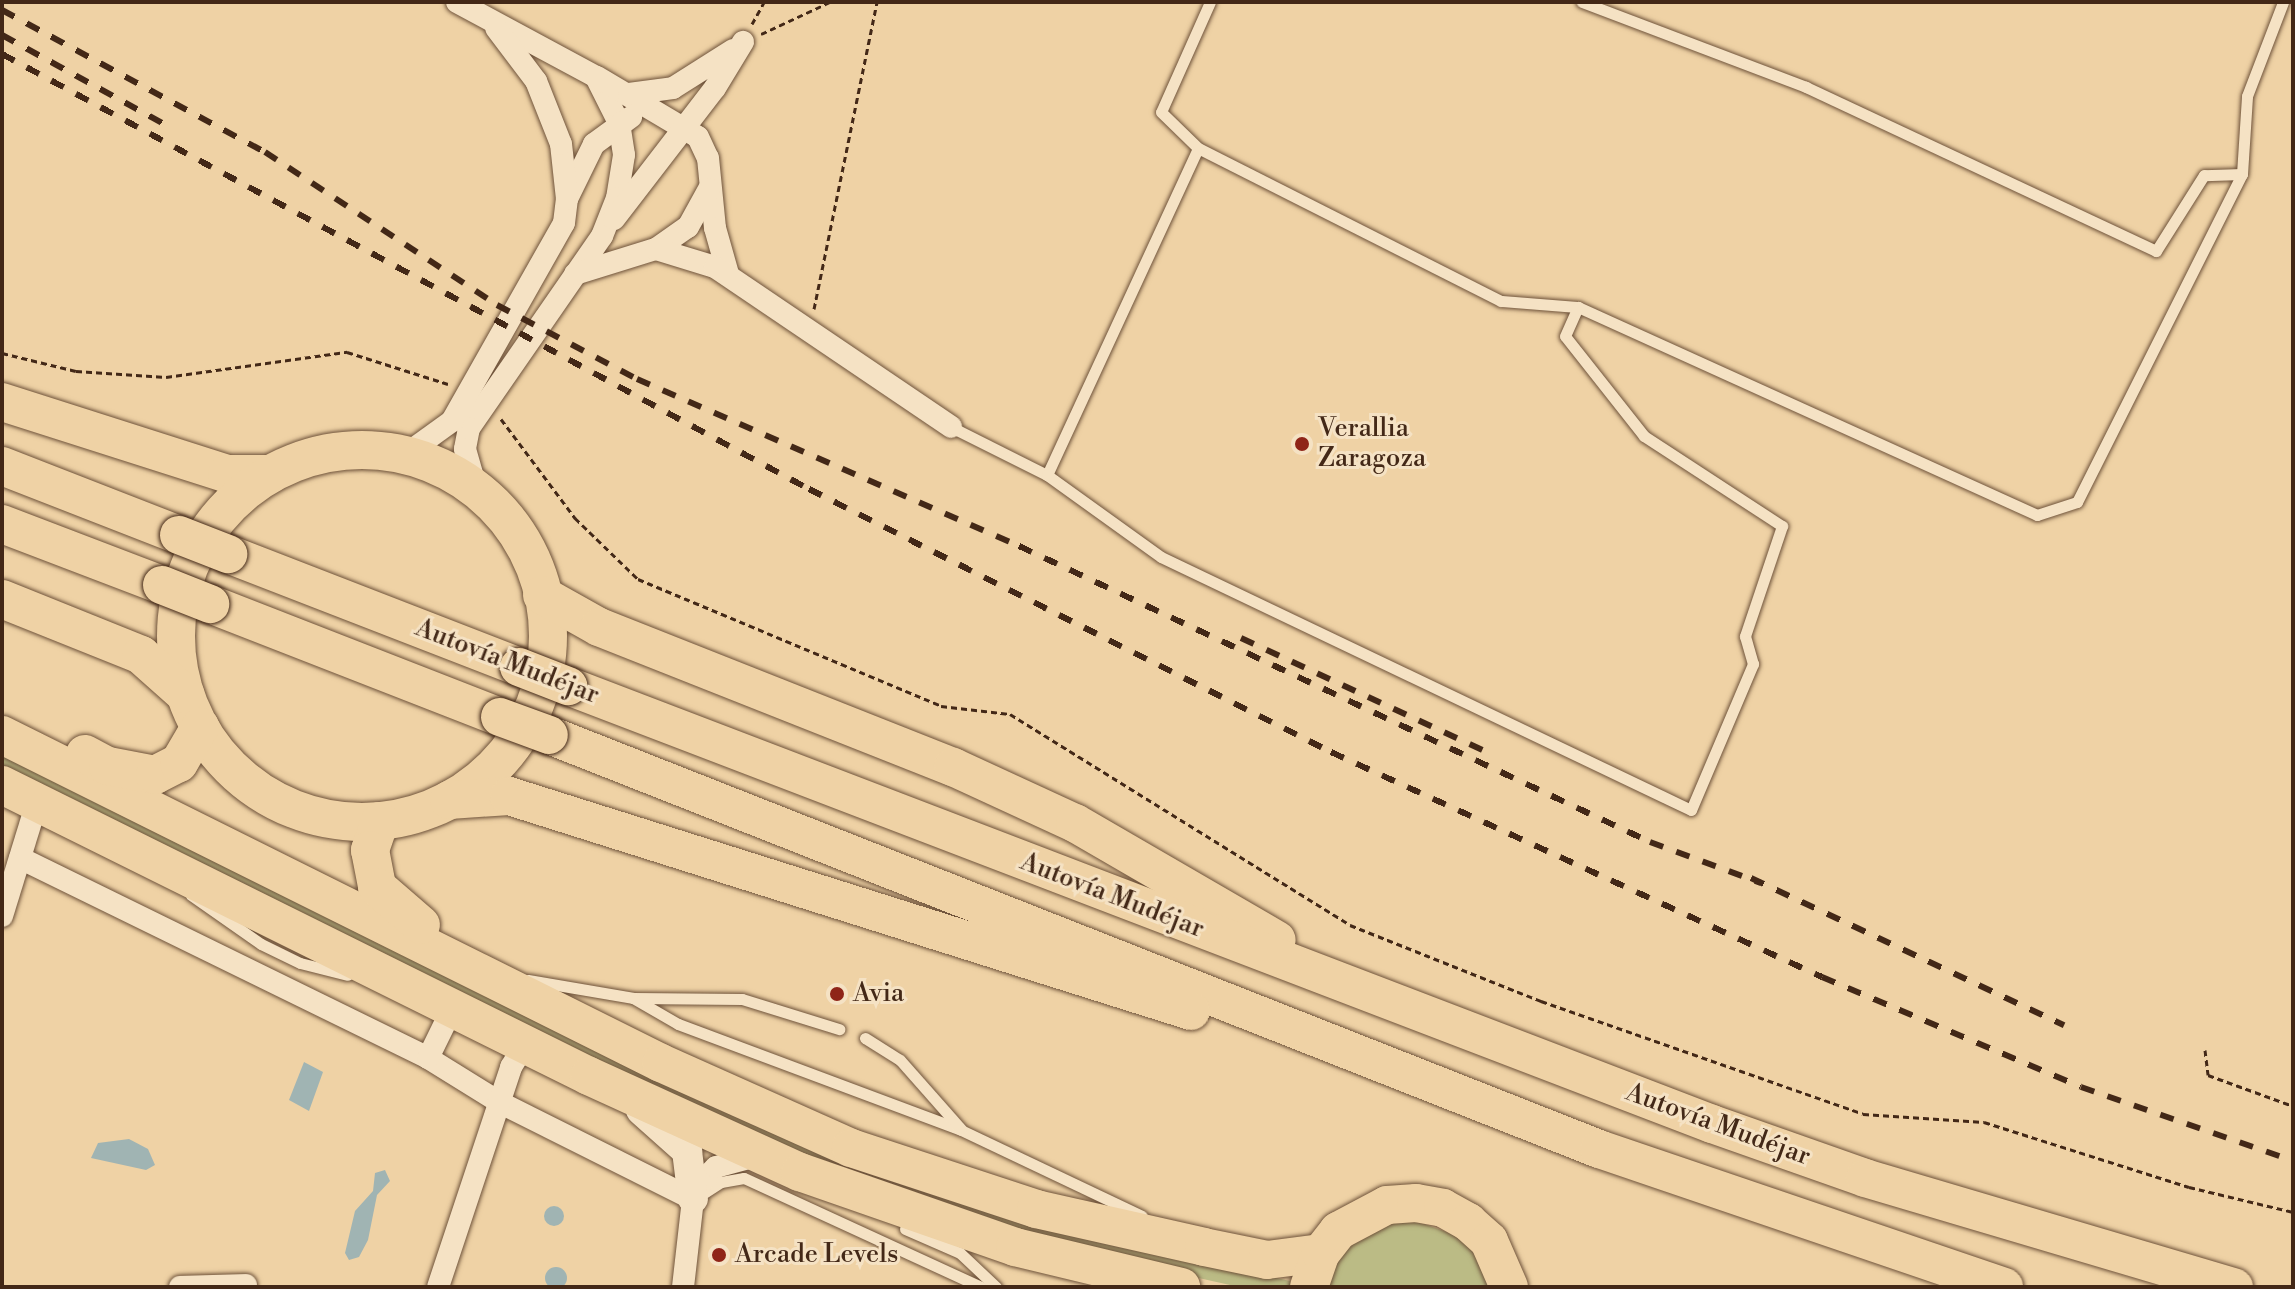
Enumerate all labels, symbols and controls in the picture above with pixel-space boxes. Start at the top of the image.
place label: Verallia Zaragoza [1318,413,1426,474]
marker: Verallia Zaragoza [1293,435,1311,453]
street label: Autovía Mudéjar [411,613,603,711]
street label: Autovía Mudéjar [1016,847,1208,945]
place label: Avia [853,978,904,1010]
marker: Avia [828,985,846,1003]
street label: Autovía Mudéjar [1621,1077,1815,1173]
place label: Arcade Levels [735,1239,898,1271]
marker: Arcade Levels [710,1246,728,1264]

